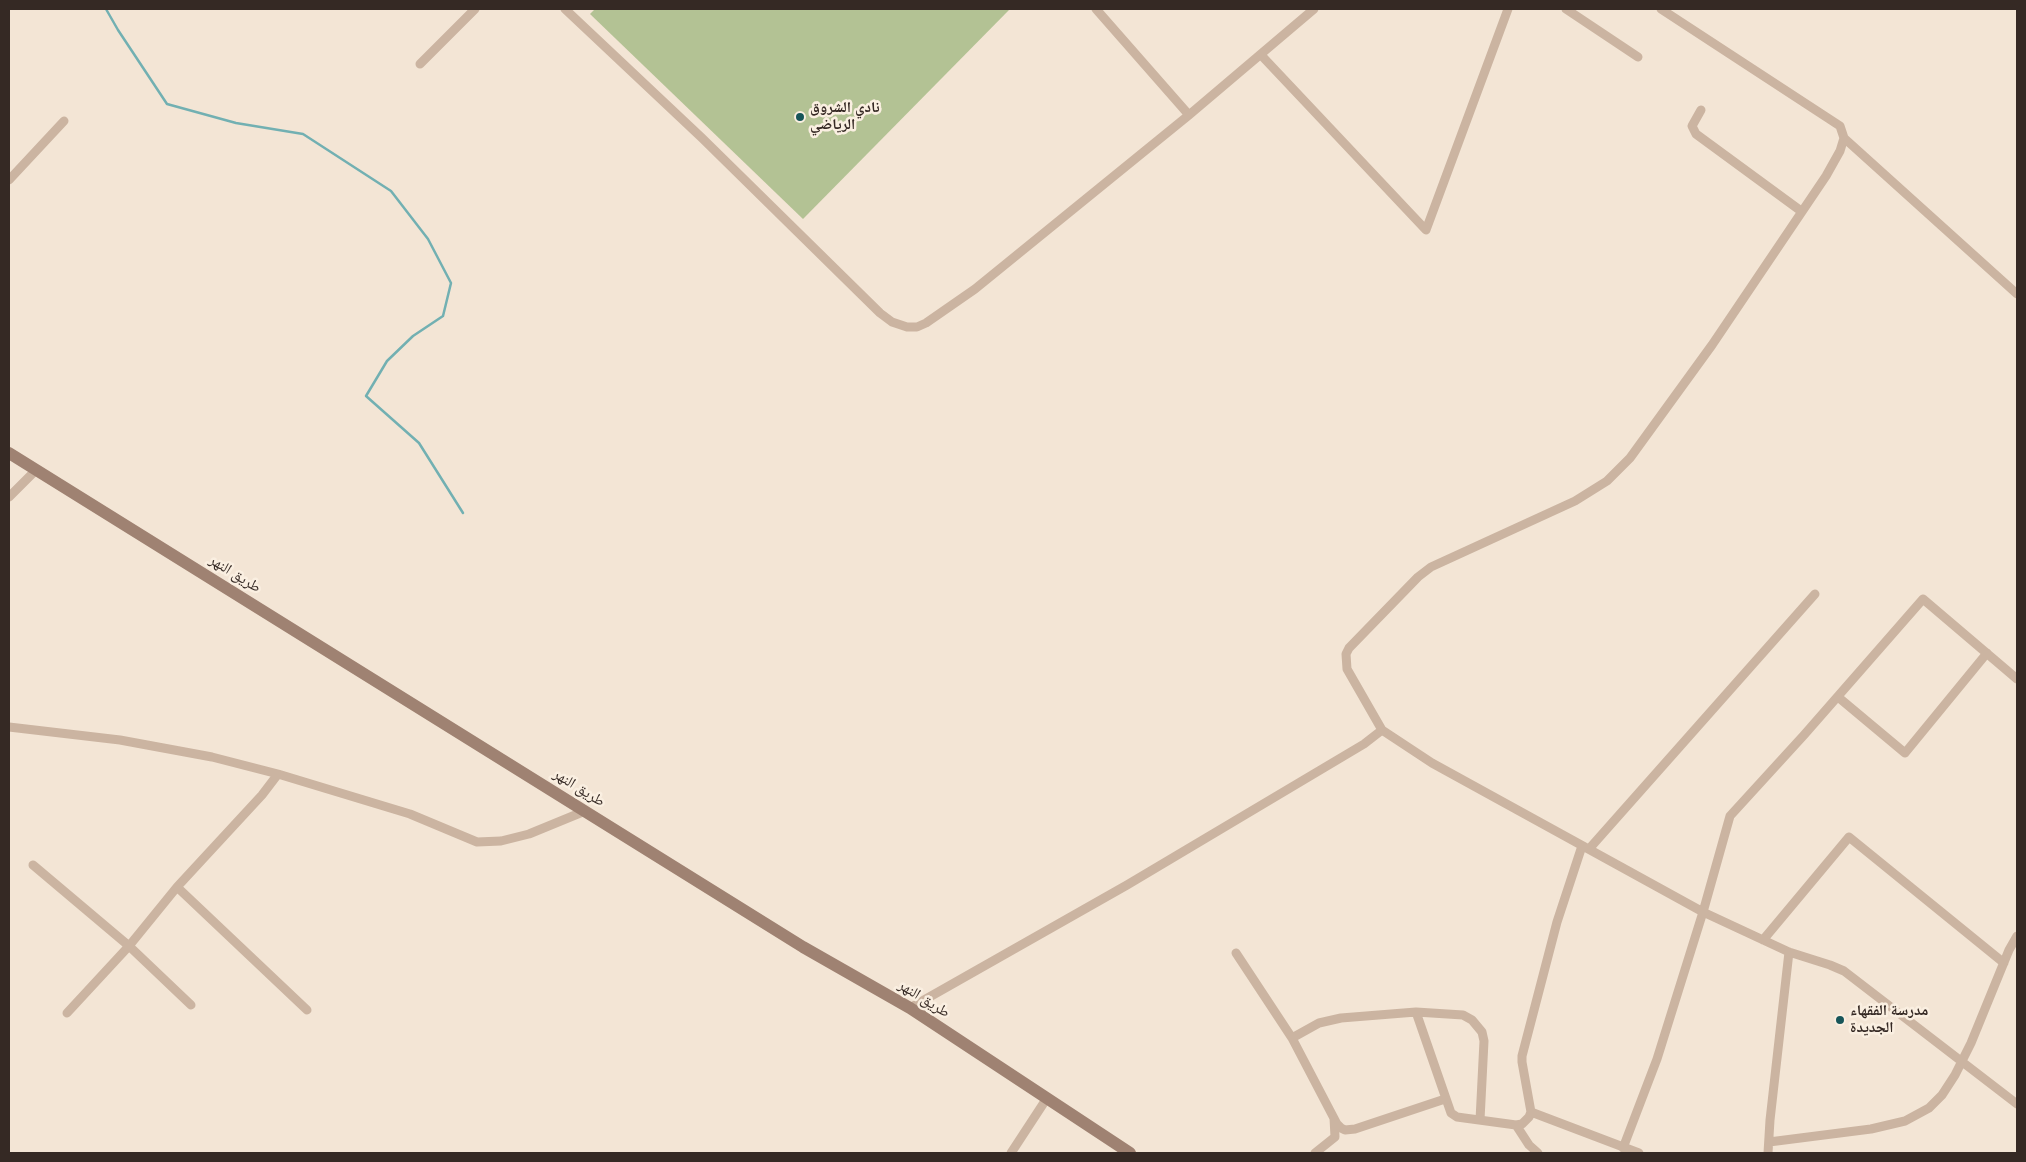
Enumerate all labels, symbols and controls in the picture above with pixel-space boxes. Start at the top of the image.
place label: نادي الشروق الرياضي [810,99,880,134]
marker: نادي الشروق الرياضي [794,111,806,123]
street label: طريق النهر [206,551,264,597]
street label: طريق النهر [550,765,608,811]
street label: طريق النهر [895,976,953,1022]
place label: مدرسة الفقهاء الجديدة [1850,1002,1928,1037]
marker: مدرسة الفقهاء الجديدة [1834,1014,1846,1026]

